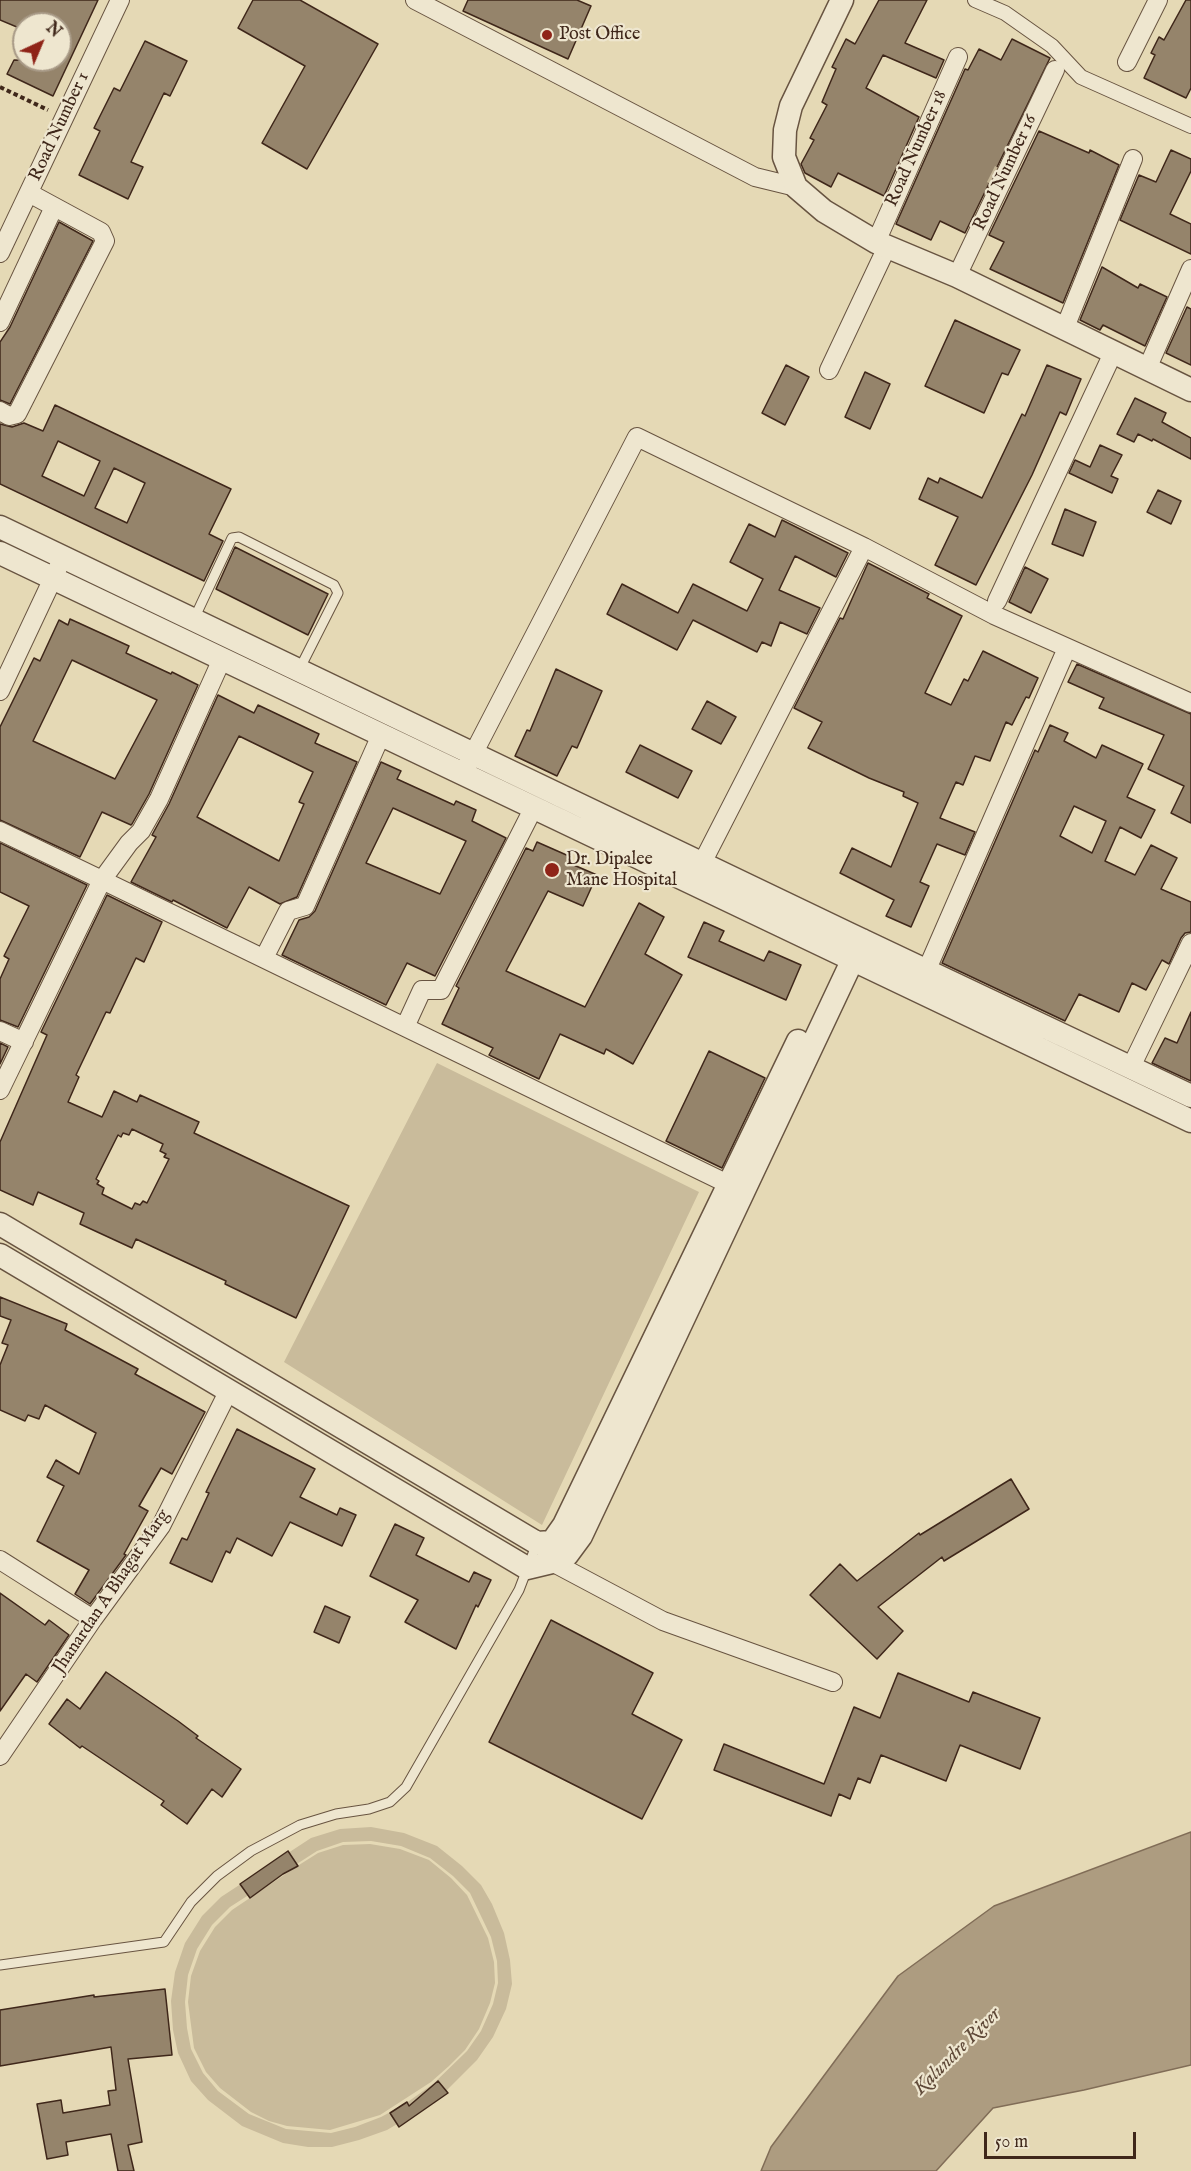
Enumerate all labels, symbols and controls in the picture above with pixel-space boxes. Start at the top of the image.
north arrow [12,12,72,72]
text: N [41,18,65,42]
place label: Post Office [559,24,640,46]
marker: Post Office [540,28,554,42]
street label: Road Number 1 [25,69,95,185]
street label: Road Number 18 [882,87,952,211]
street label: Road Number 16 [970,112,1042,234]
place label: Dr. Dipalee Mane Hospital [566,849,677,892]
marker: Dr. Dipalee Mane Hospital [543,861,561,879]
street label: Jhanardan A Bhagat Marg [49,1506,175,1678]
water label: Kalundre River [909,2003,1007,2101]
scale bar [987,2120,1138,2158]
text: 50 m [995,2131,1028,2154]

